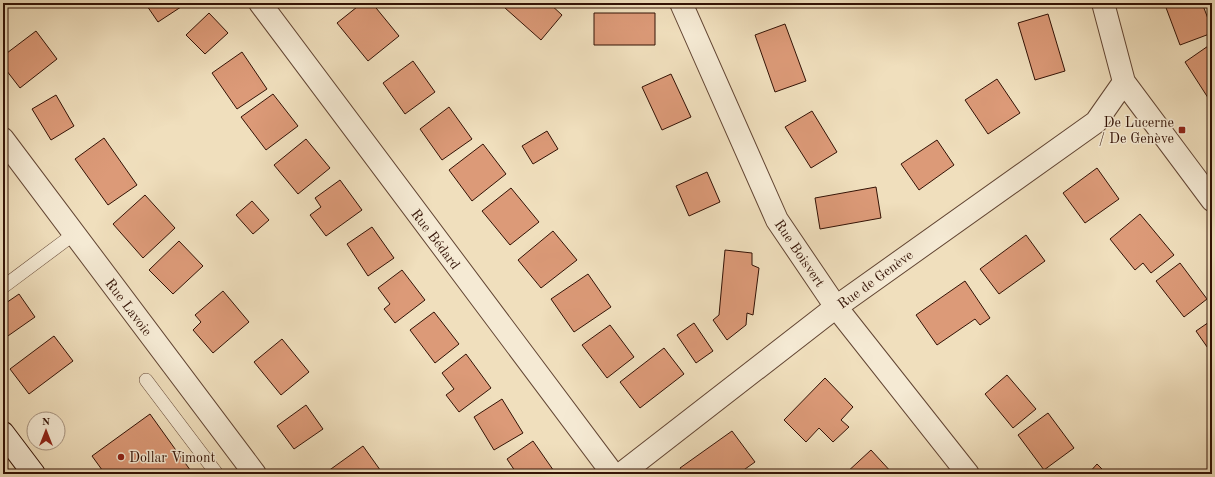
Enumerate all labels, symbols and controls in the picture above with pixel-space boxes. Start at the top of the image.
place label: De Lucerne / De Genève [1099,116,1174,146]
marker: De Lucerne / De Genève [1177,125,1187,135]
street label: Rue Bédard [408,207,462,272]
street label: Rue Boisvert [772,217,827,290]
street label: Rue de Genève [835,248,916,312]
street label: Rue Lavoie [102,276,154,339]
north arrow [26,411,66,451]
text: N [42,417,51,428]
place label: Dollar Vimont [129,451,216,465]
marker: Dollar Vimont [116,452,126,462]

